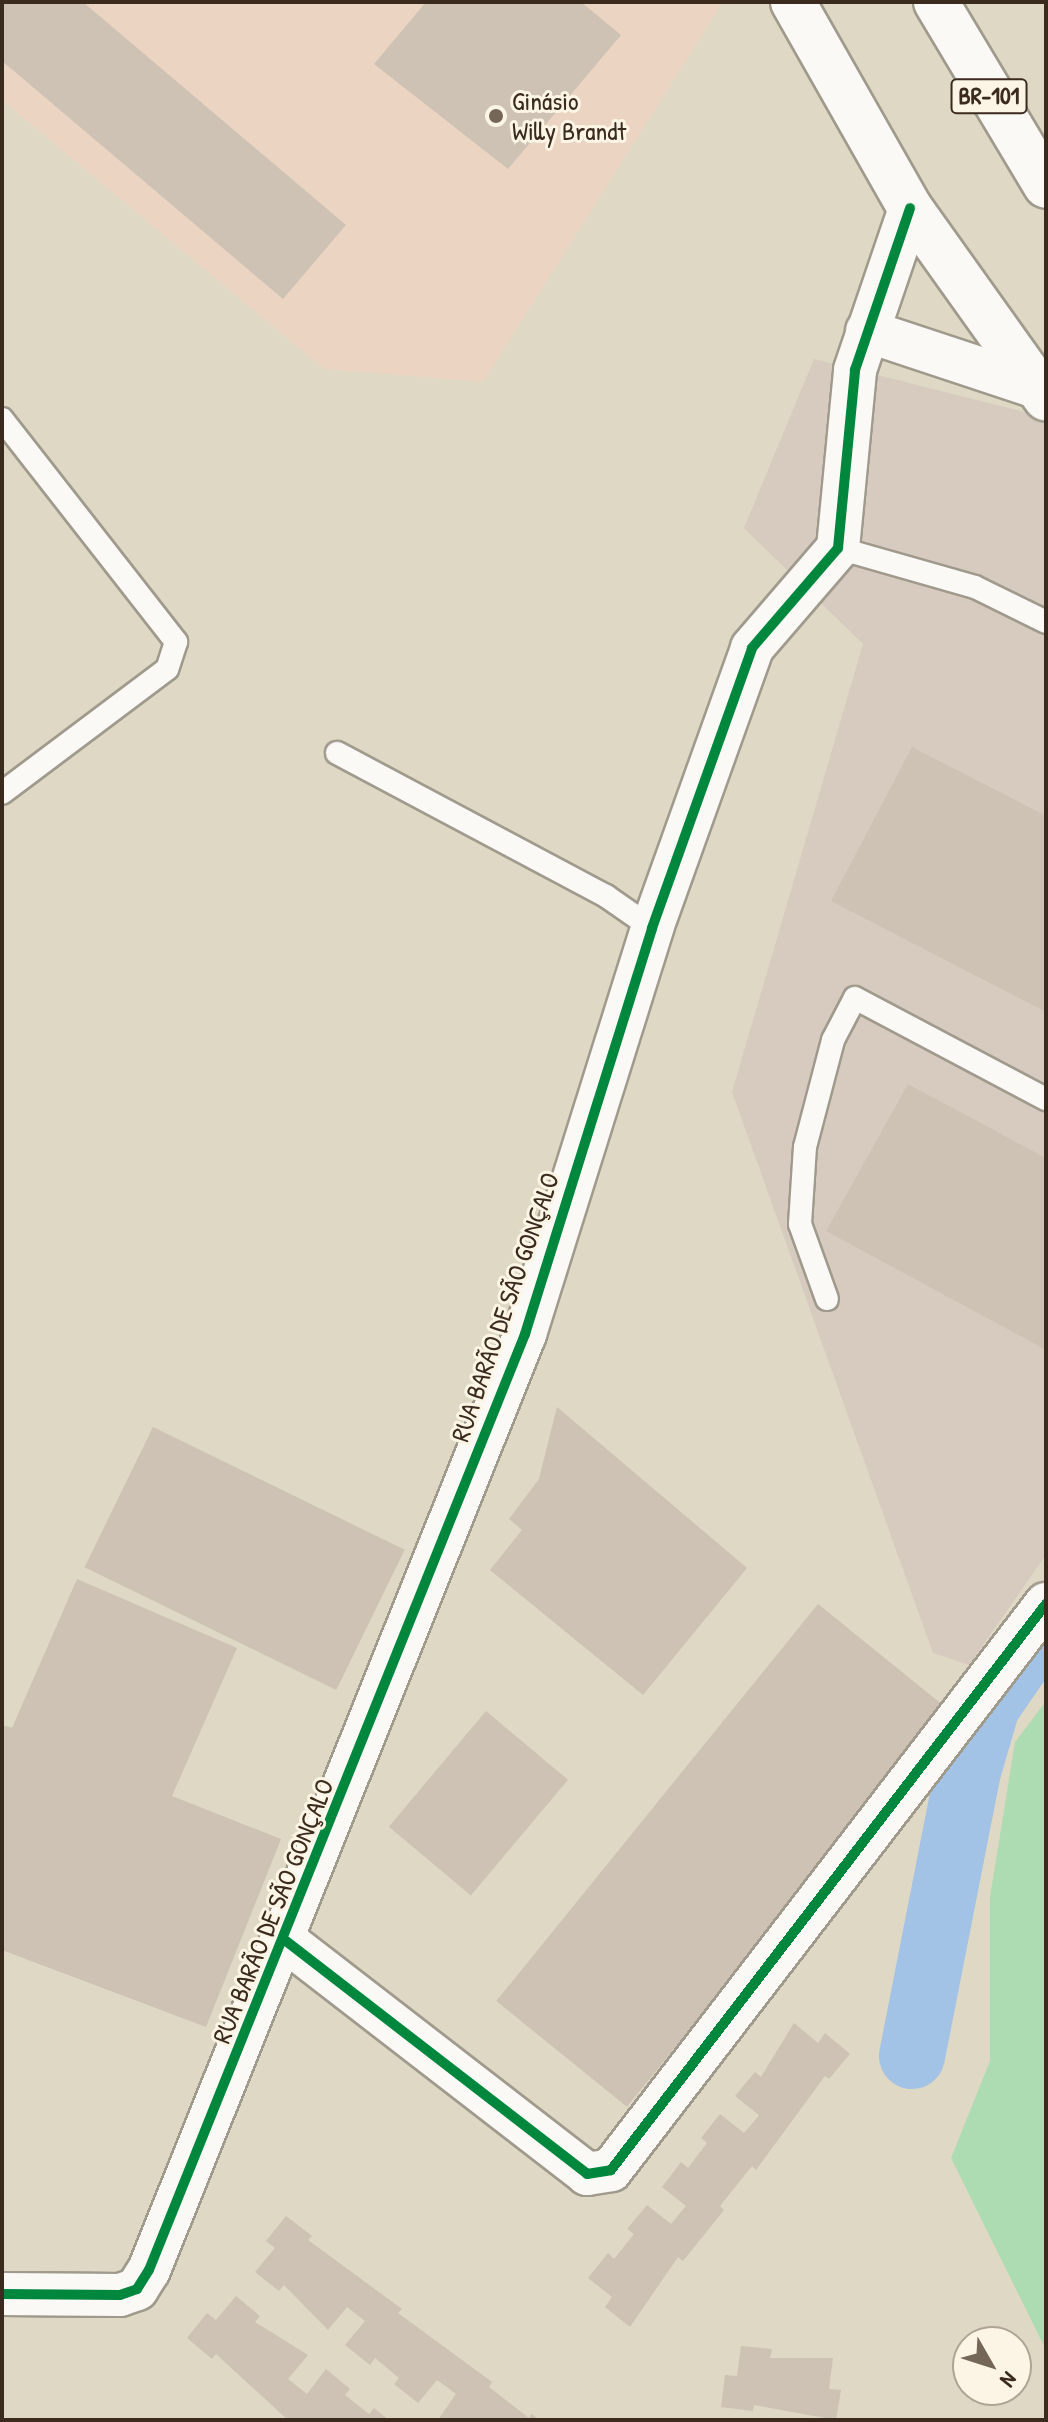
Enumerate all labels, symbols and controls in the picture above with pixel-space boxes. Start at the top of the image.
road number: BR-101 [949,76,1029,116]
place label: Ginásio Willy Brandt [512,85,626,146]
marker: Ginásio Willy Brandt [487,107,505,125]
street label: RUA BARÃO DE SÃO GONÇALO [444,1168,566,1446]
street label: RUA BARÃO DE SÃO GONÇALO [206,1774,340,2048]
north arrow [952,2326,1032,2406]
text: N [994,2366,1024,2394]

